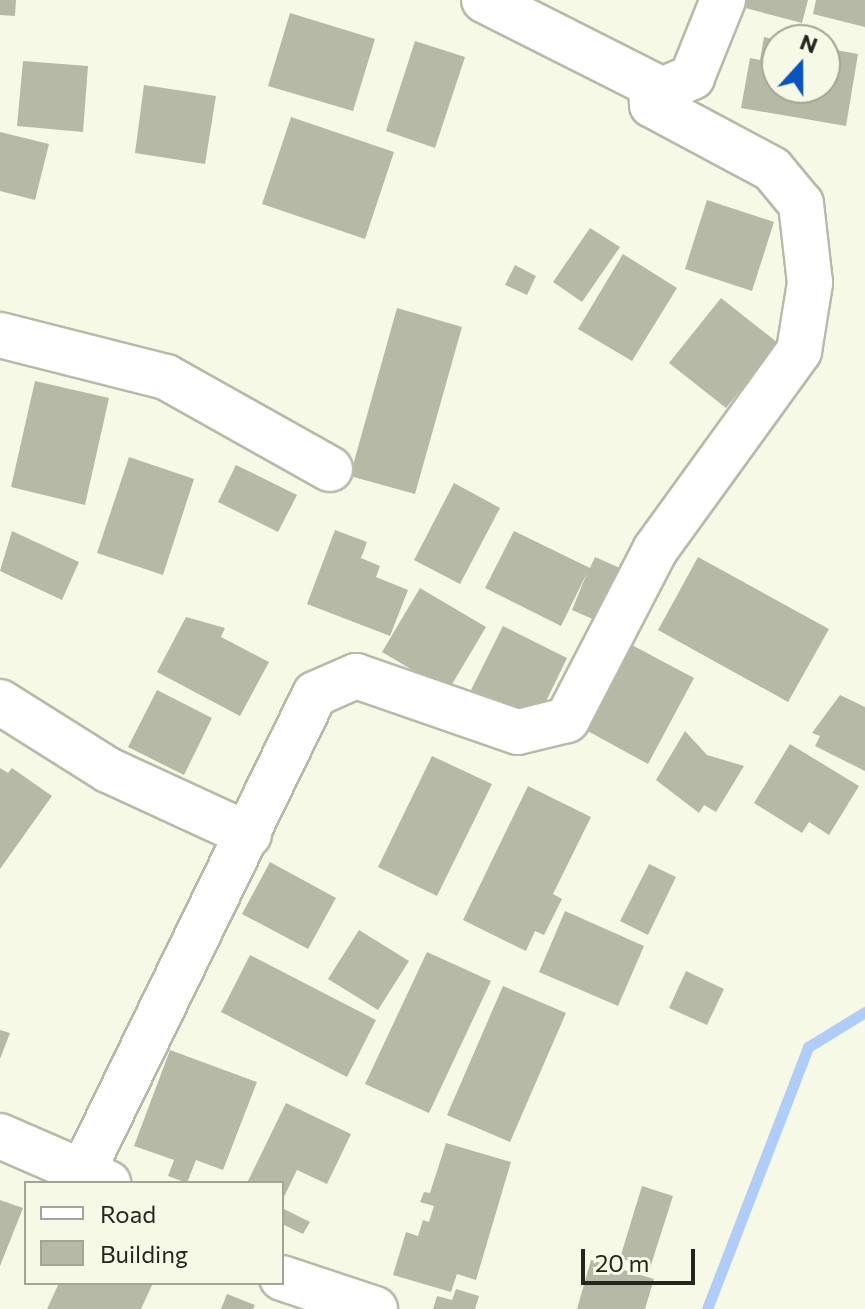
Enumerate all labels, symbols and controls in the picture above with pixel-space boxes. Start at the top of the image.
north arrow [761,24,841,104]
text: N [797,27,822,59]
legend [24,1181,284,1285]
text: Road [100,1199,156,1228]
scale bar [585,1233,699,1283]
text: Building [100,1239,188,1268]
text: 20 m [595,1248,649,1277]

